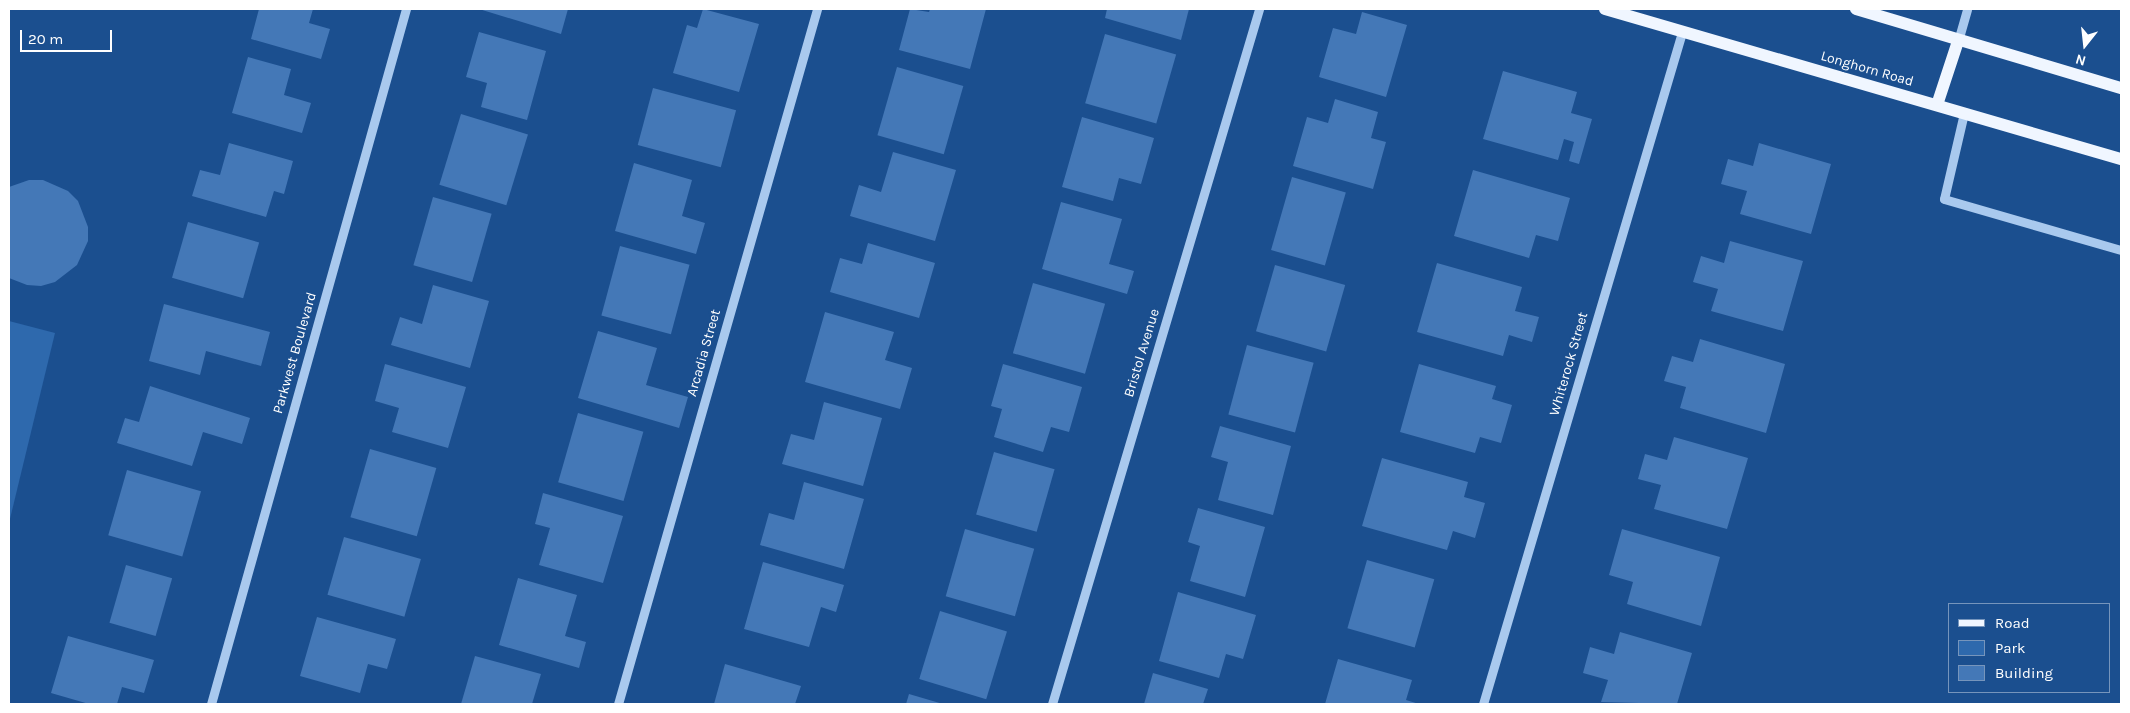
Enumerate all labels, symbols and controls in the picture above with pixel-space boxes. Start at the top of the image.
scale bar [22,20,115,52]
north arrow [2060,20,2110,70]
text: 20 m [28,30,63,48]
street label: Longhorn Road [1819,48,1915,90]
text: N [2074,50,2088,69]
street label: Parkwest Boulevard [270,290,320,416]
street label: Arcadia Street [684,307,724,399]
street label: Bristol Avenue [1121,307,1163,399]
street label: Whiterock Street [1546,310,1592,418]
legend [1948,603,2110,693]
text: Road [1995,614,2030,632]
text: Park [1995,639,2025,657]
text: Building [1995,664,2053,682]

